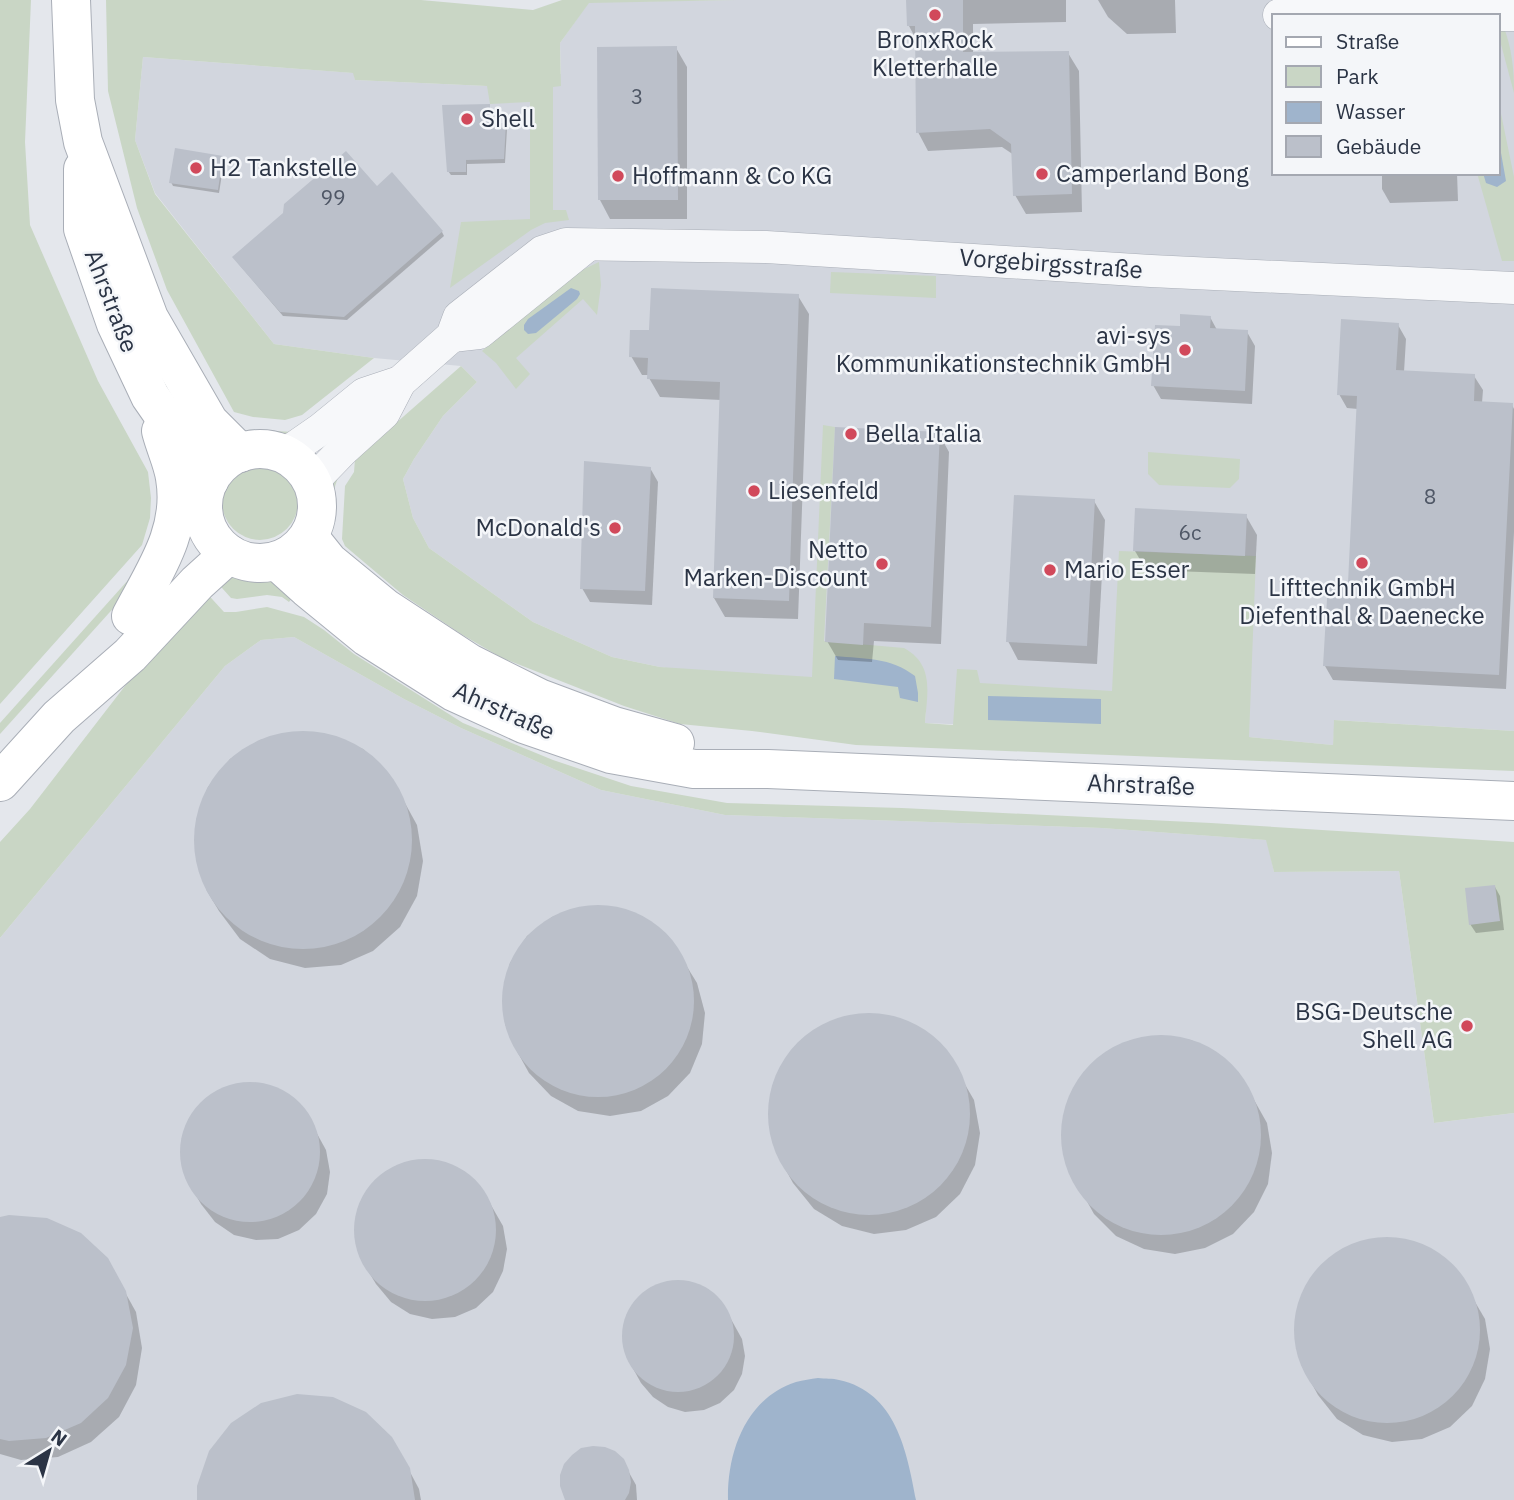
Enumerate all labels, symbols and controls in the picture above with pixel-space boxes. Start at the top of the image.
marker: BronxRock Kletterhalle [927,7,943,23]
legend [1272,14,1500,175]
place label: BronxRock Kletterhalle [872,23,998,83]
text: Straße [1336,27,1399,55]
text: Park [1336,62,1379,90]
house number: 3 [631,82,643,110]
text: Wasser [1336,97,1406,125]
place label: Shell [481,102,535,134]
marker: Shell [459,111,475,127]
text: Gebäude [1336,132,1421,160]
place label: H2 Tankstelle [210,151,357,183]
place label: Camperland Bong [1056,157,1249,189]
place label: Hoffmann & Co KG [632,159,832,191]
marker: H2 Tankstelle [188,160,204,176]
marker: Camperland Bong [1034,166,1050,182]
marker: Hoffmann & Co KG [610,168,626,184]
house number: 99 [320,183,346,211]
street label: Vorgebirgsstraße [958,241,1144,285]
street label: Ahrstraße [78,245,146,357]
place label: avi-sys Kommunikationstechnik GmbH [836,319,1171,379]
marker: avi-sys Kommunikationstechnik GmbH [1177,342,1193,358]
place label: Bella Italia [865,417,982,449]
marker: Bella Italia [843,426,859,442]
place label: Liesenfeld [768,474,879,506]
house number: 8 [1424,482,1436,510]
marker: Liesenfeld [746,483,762,499]
place label: McDonald's [476,511,601,543]
house number: 6c [1178,518,1202,546]
marker: McDonald's [607,520,623,536]
place label: Netto Marken-Discount [683,533,868,593]
place label: Mario Esser [1064,553,1190,585]
marker: Lifttechnik GmbH Diefenthal & Daenecke [1354,555,1370,571]
marker: Netto Marken-Discount [874,556,890,572]
marker: Mario Esser [1042,562,1058,578]
place label: Lifttechnik GmbH Diefenthal & Daenecke [1239,571,1485,631]
street label: Ahrstraße [449,674,560,747]
street label: Ahrstraße [1087,766,1195,802]
place label: BSG-Deutsche Shell AG [1295,995,1453,1055]
marker: BSG-Deutsche Shell AG [1459,1018,1475,1034]
north arrow [14,1416,84,1486]
text: N [47,1424,72,1451]

